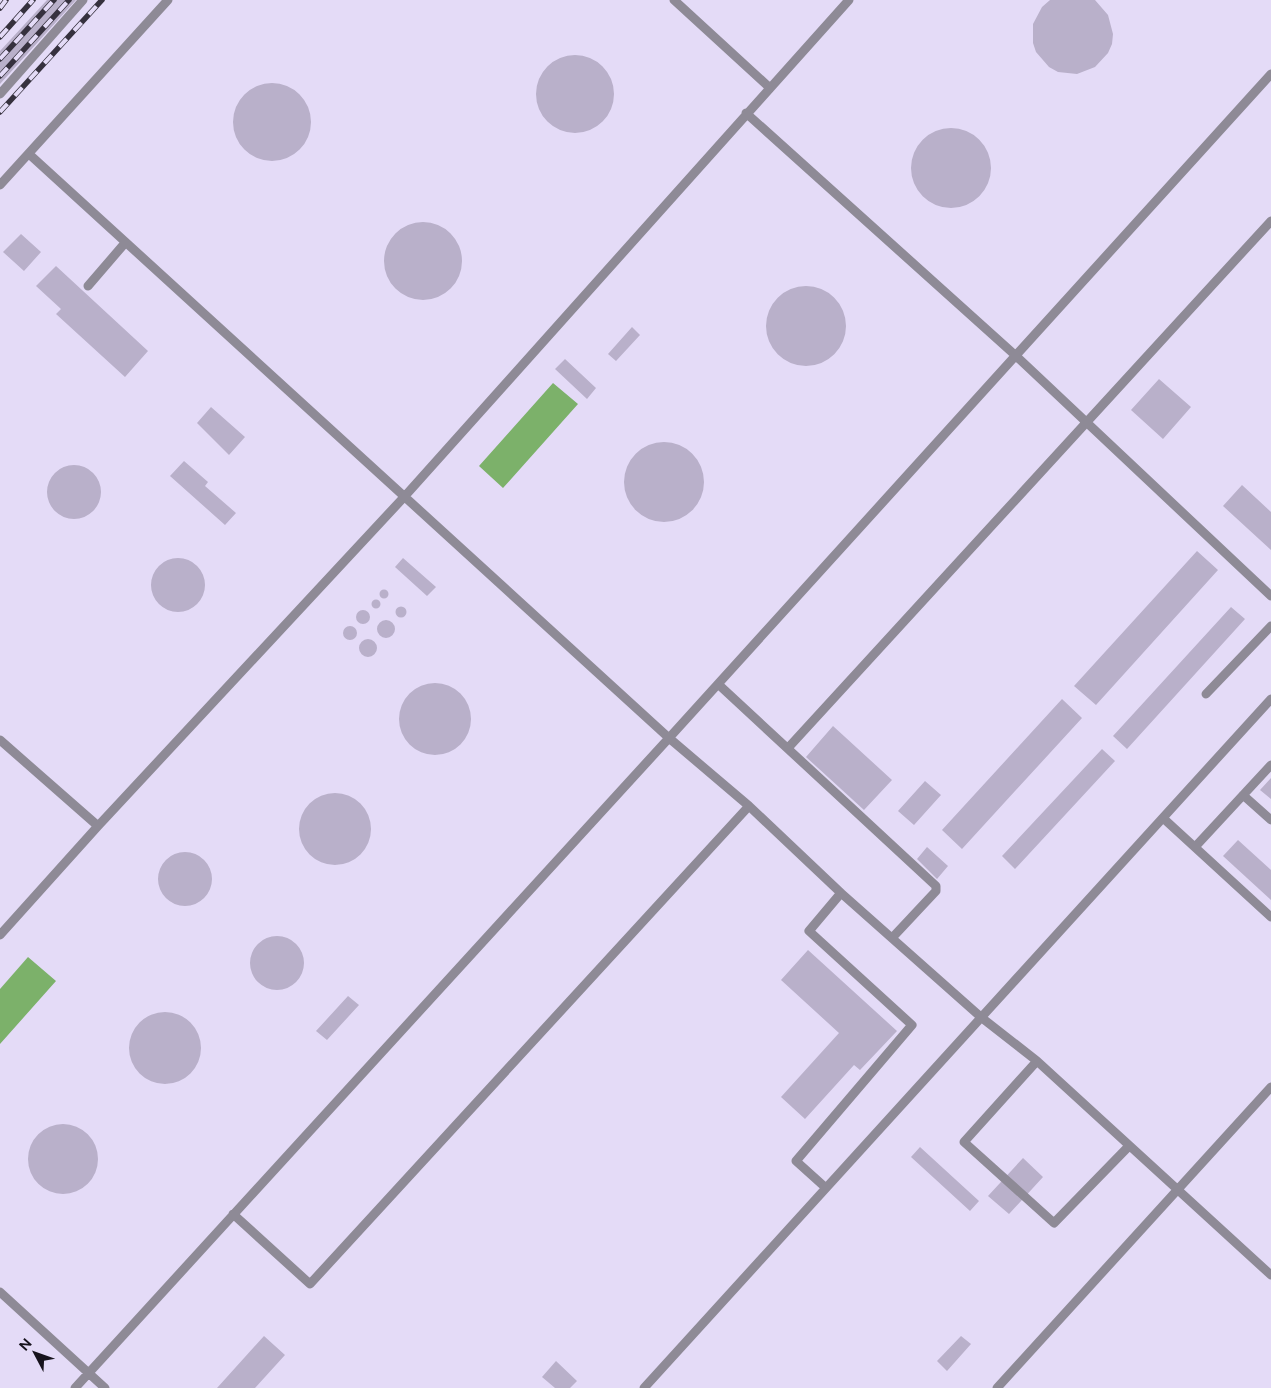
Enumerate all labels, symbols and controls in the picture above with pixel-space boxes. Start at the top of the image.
north arrow [10,1328,60,1378]
text: N [16,1335,36,1354]

